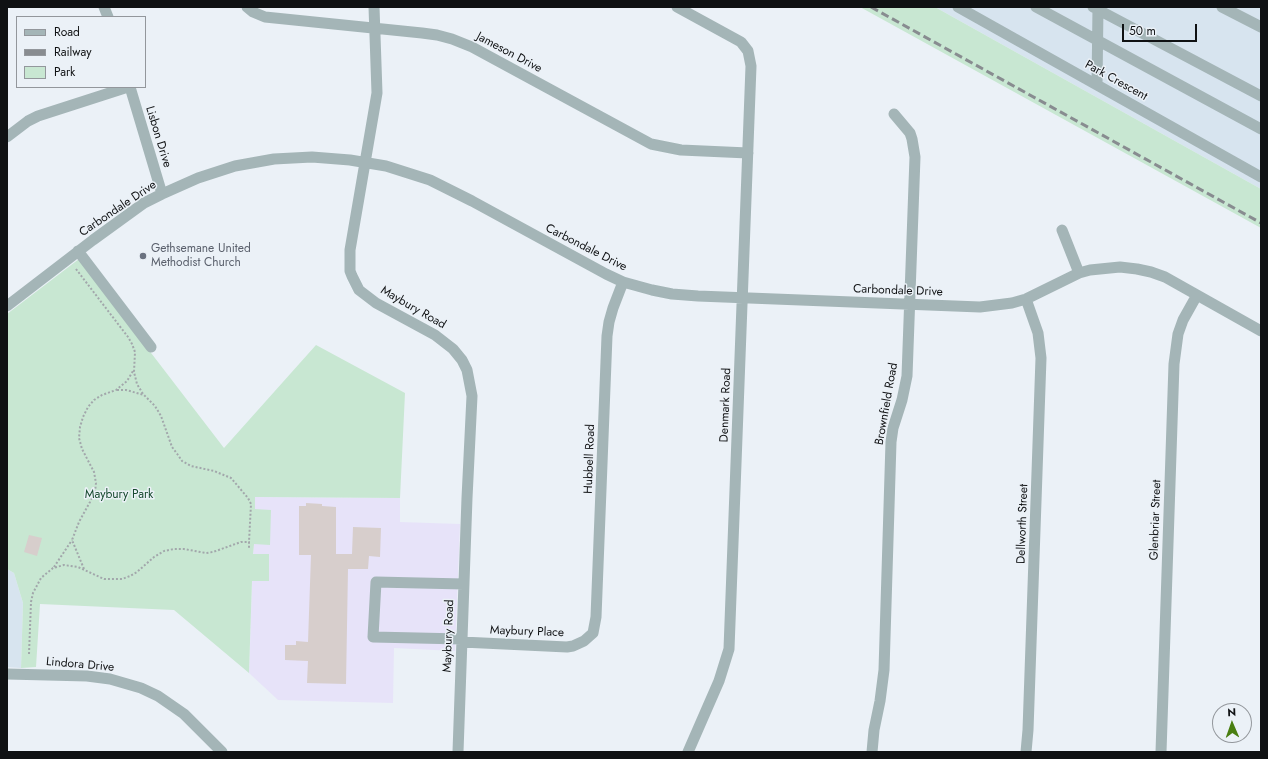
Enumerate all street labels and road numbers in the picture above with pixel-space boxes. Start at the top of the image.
street label: Jameson Drive [474,30,544,76]
street label: Park Crescent [1082,58,1150,104]
street label: Lisbon Drive [142,105,174,169]
street label: Carbondale Drive [77,178,159,240]
street label: Carbondale Drive [543,221,629,275]
street label: Carbondale Drive [853,282,943,300]
street label: Maybury Road [378,283,448,333]
street label: Brownfield Road [873,362,901,446]
street label: Denmark Road [718,367,734,443]
street label: Hubbell Road [582,424,598,494]
street label: Glenbriar Street [1147,479,1165,561]
street label: Dellworth Street [1014,484,1032,564]
street label: Maybury Road [441,599,457,673]
street label: Maybury Place [490,624,564,640]
street label: Lindora Drive [45,655,115,675]

